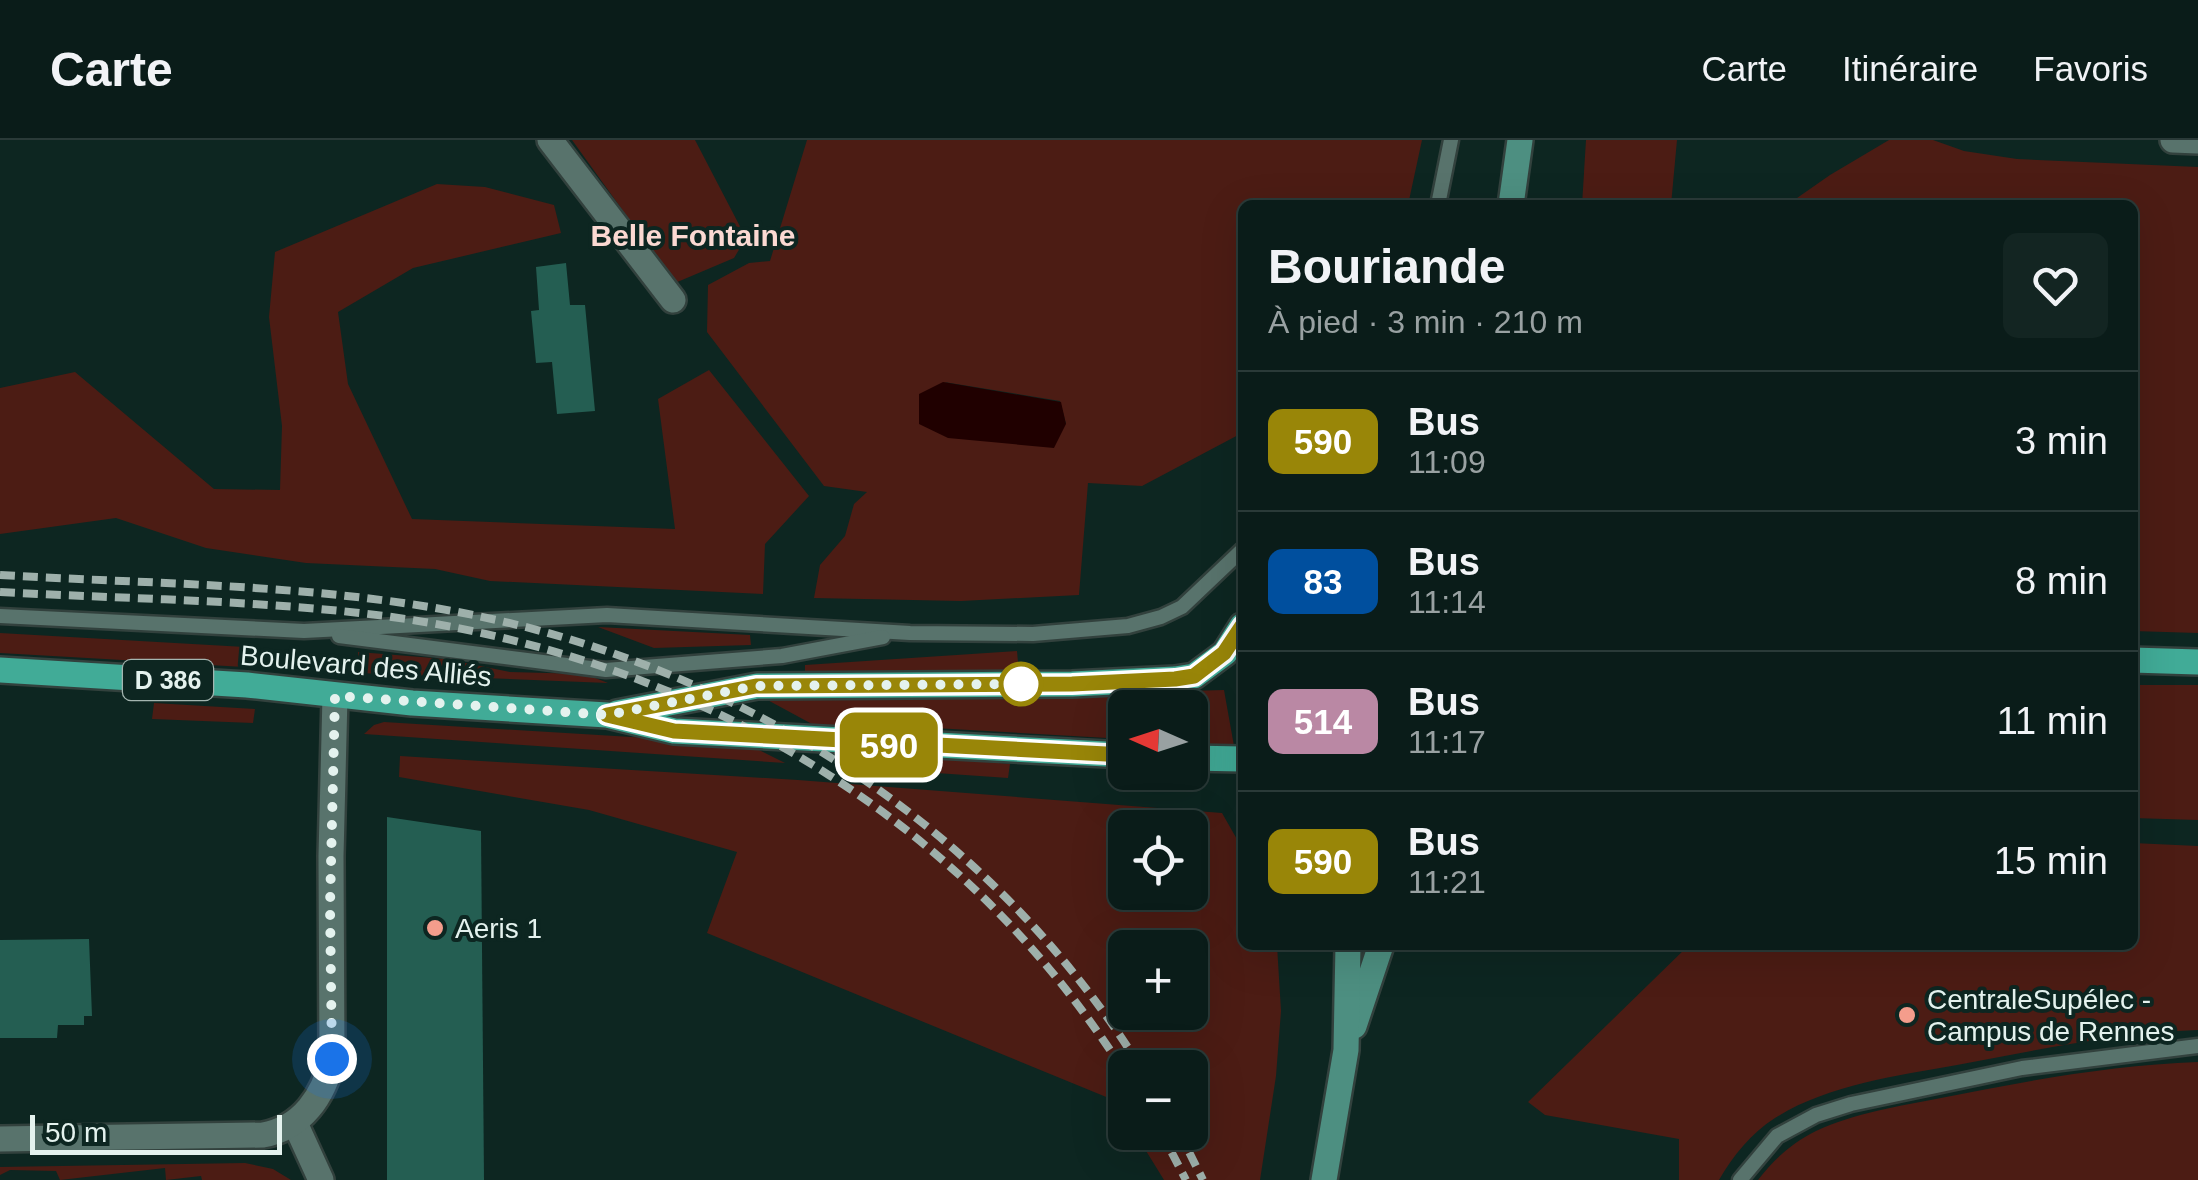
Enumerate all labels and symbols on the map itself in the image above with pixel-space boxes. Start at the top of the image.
district label: Belle Fontaine [590,219,796,252]
street label: Boulevard des Alliés [239,640,493,692]
road number: D 386 [123,660,213,700]
unlabelled marker [1000,663,1042,705]
north arrow [1108,690,1208,790]
line badge: 590 [832,712,946,778]
place label: Aeris 1 [455,913,542,944]
marker: Aeris 1 [424,917,446,939]
place label: CentraleSupélec - Campus de Rennes [1927,984,2174,1047]
marker: CentraleSupélec - Campus de Rennes [1896,1004,1918,1026]
your location [307,1034,357,1084]
scale bar [30,1110,282,1154]

